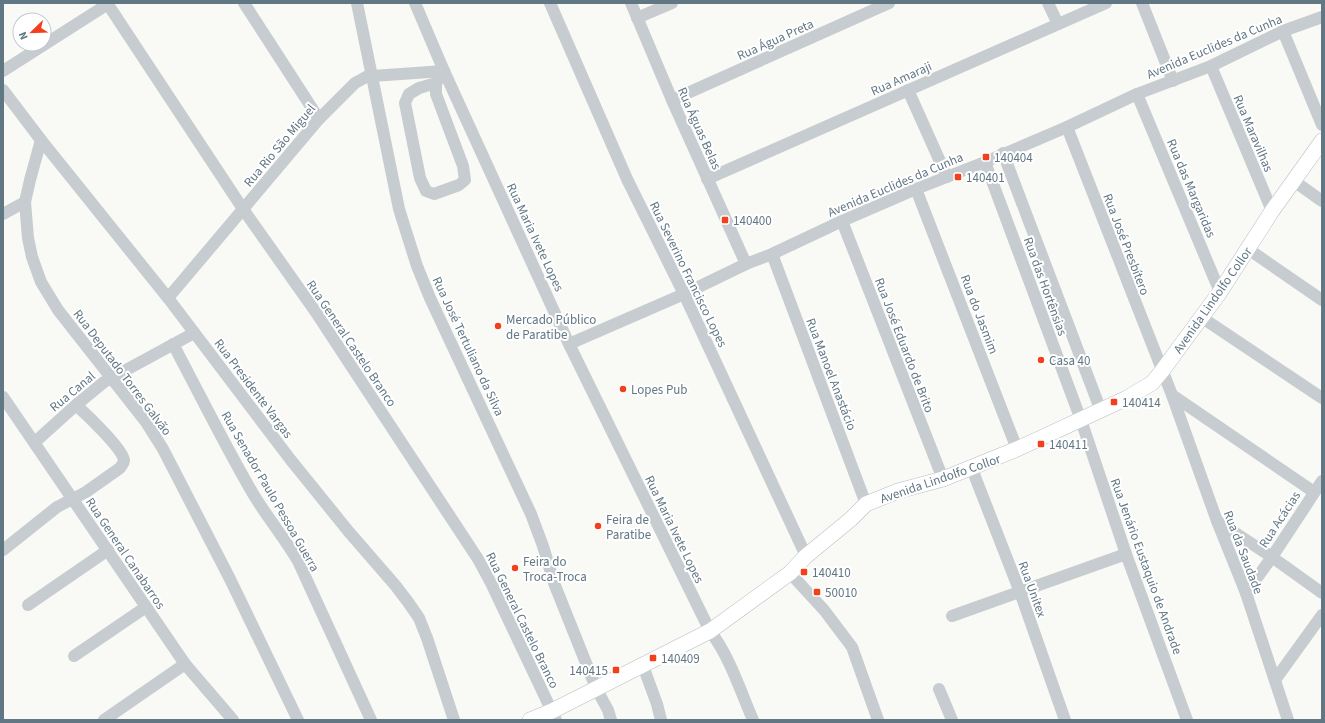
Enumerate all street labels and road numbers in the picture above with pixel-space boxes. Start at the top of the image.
street label: Avenida Euclides da Cunha [1144,10,1285,84]
street label: Rua Água Preta [734,15,817,65]
street label: Rua Amaraji [868,57,935,100]
street label: Rua Águas Belas [673,84,725,173]
street label: Rua Maravilhas [1229,92,1278,175]
street label: Rua Rio São Miguel [240,100,320,191]
street label: Rua das Margaridas [1162,136,1220,241]
street label: Avenida Euclides da Cunha [825,148,966,222]
street label: Rua Maria Ivete Lopes [502,180,568,295]
street label: Rua José Presbítero [1098,191,1154,298]
street label: Rua Severino Francisco Lopes [645,198,732,351]
street label: Rua das Hortênsias [1019,234,1071,339]
street label: Avenida Lindolfo Collor [1169,243,1257,357]
street label: Rua do Jasmim [956,272,1002,357]
street label: Rua José Tertuliano da Silva [428,274,508,419]
street label: Rua José Eduardo de Brito [870,275,938,415]
street label: Rua General Castelo Branco [302,277,400,410]
street label: Rua Deputado Torres Galvão [69,306,176,439]
street label: Rua Manoel Anastácio [801,316,861,433]
street label: Rua Presidente Vargas [210,335,297,442]
street label: Rua Canal [46,367,99,416]
street label: Rua Senador Paulo Pessoa Guerra [217,408,324,575]
street label: Avenida Lindolfo Collor [878,450,1003,508]
street label: Rua Maria Ivete Lopes [640,473,708,587]
street label: Rua Jenário Eustaquio de Andrade [1106,476,1186,657]
street label: Rua Acácias [1255,487,1305,551]
street label: Rua General Canabarros [81,494,170,613]
street label: Rua da Saudade [1219,508,1267,597]
street label: Rua General Castelo Branco [481,549,563,691]
street label: Rua Unitex [1014,559,1051,620]

